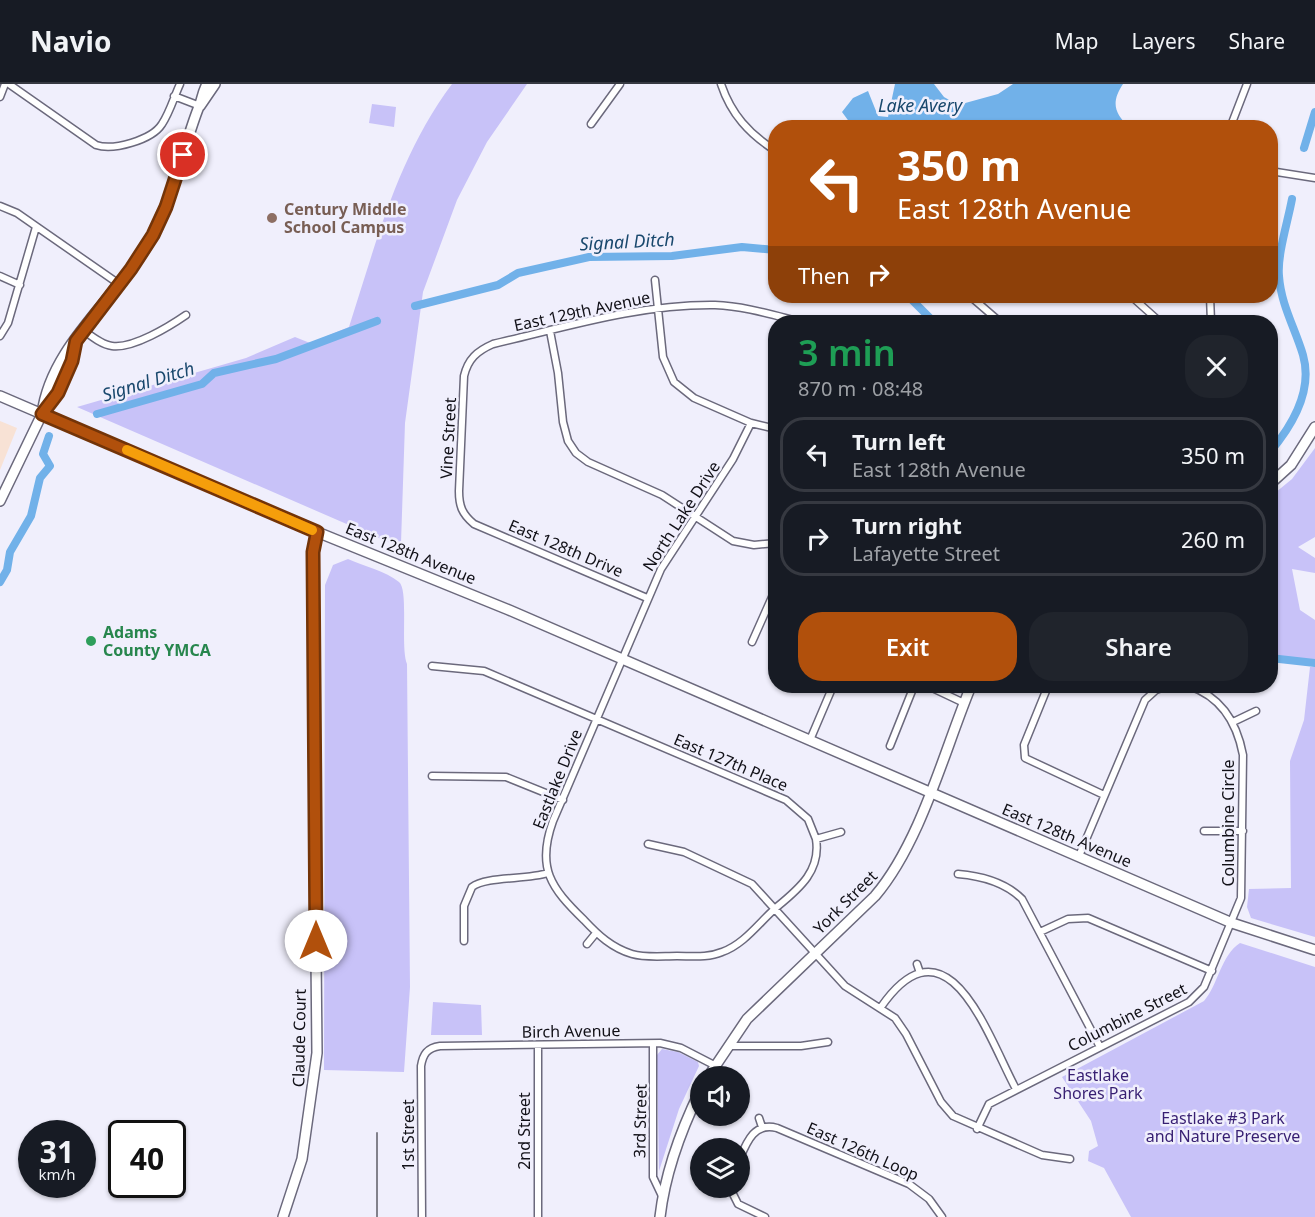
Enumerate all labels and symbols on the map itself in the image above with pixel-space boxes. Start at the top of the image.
water label: Lake Avery [878,93,964,117]
pin [157,129,208,180]
place label: Century Middle School Campus [284,198,406,238]
marker: Century Middle School Campus [265,211,279,225]
water label: Signal Ditch [579,227,675,255]
street label: East 129th Avenue [512,286,652,336]
water label: Signal Ditch [99,356,197,406]
street label: Vine Street [435,397,461,479]
street label: North Lake Drive [637,457,725,575]
street label: East 128th Drive [505,514,627,582]
street label: East 128th Avenue [342,517,480,589]
place label: Adams County YMCA [103,621,212,661]
marker: Adams County YMCA [84,634,98,648]
street label: Eastlake Drive [527,726,587,832]
street label: East 127th Place [670,728,792,796]
street label: Columbine Circle [1217,759,1239,887]
street label: East 128th Avenue [999,798,1135,872]
street label: York Street [808,865,882,939]
position arrow [284,909,348,973]
street label: Columbine Street [1064,977,1190,1056]
street label: Claude Court [287,989,311,1087]
street label: Birch Avenue [521,1019,621,1043]
park label: Eastlake Shores Park [1053,1064,1143,1104]
street label: 3rd Street [628,1084,652,1158]
street label: 2nd Street [513,1092,535,1170]
street label: 1st Street [397,1099,419,1171]
park label: Eastlake #3 Park and Nature Preserve [1146,1107,1300,1147]
street label: East 126th Loop [804,1116,922,1186]
speed limit sign: 40 [108,1120,186,1198]

